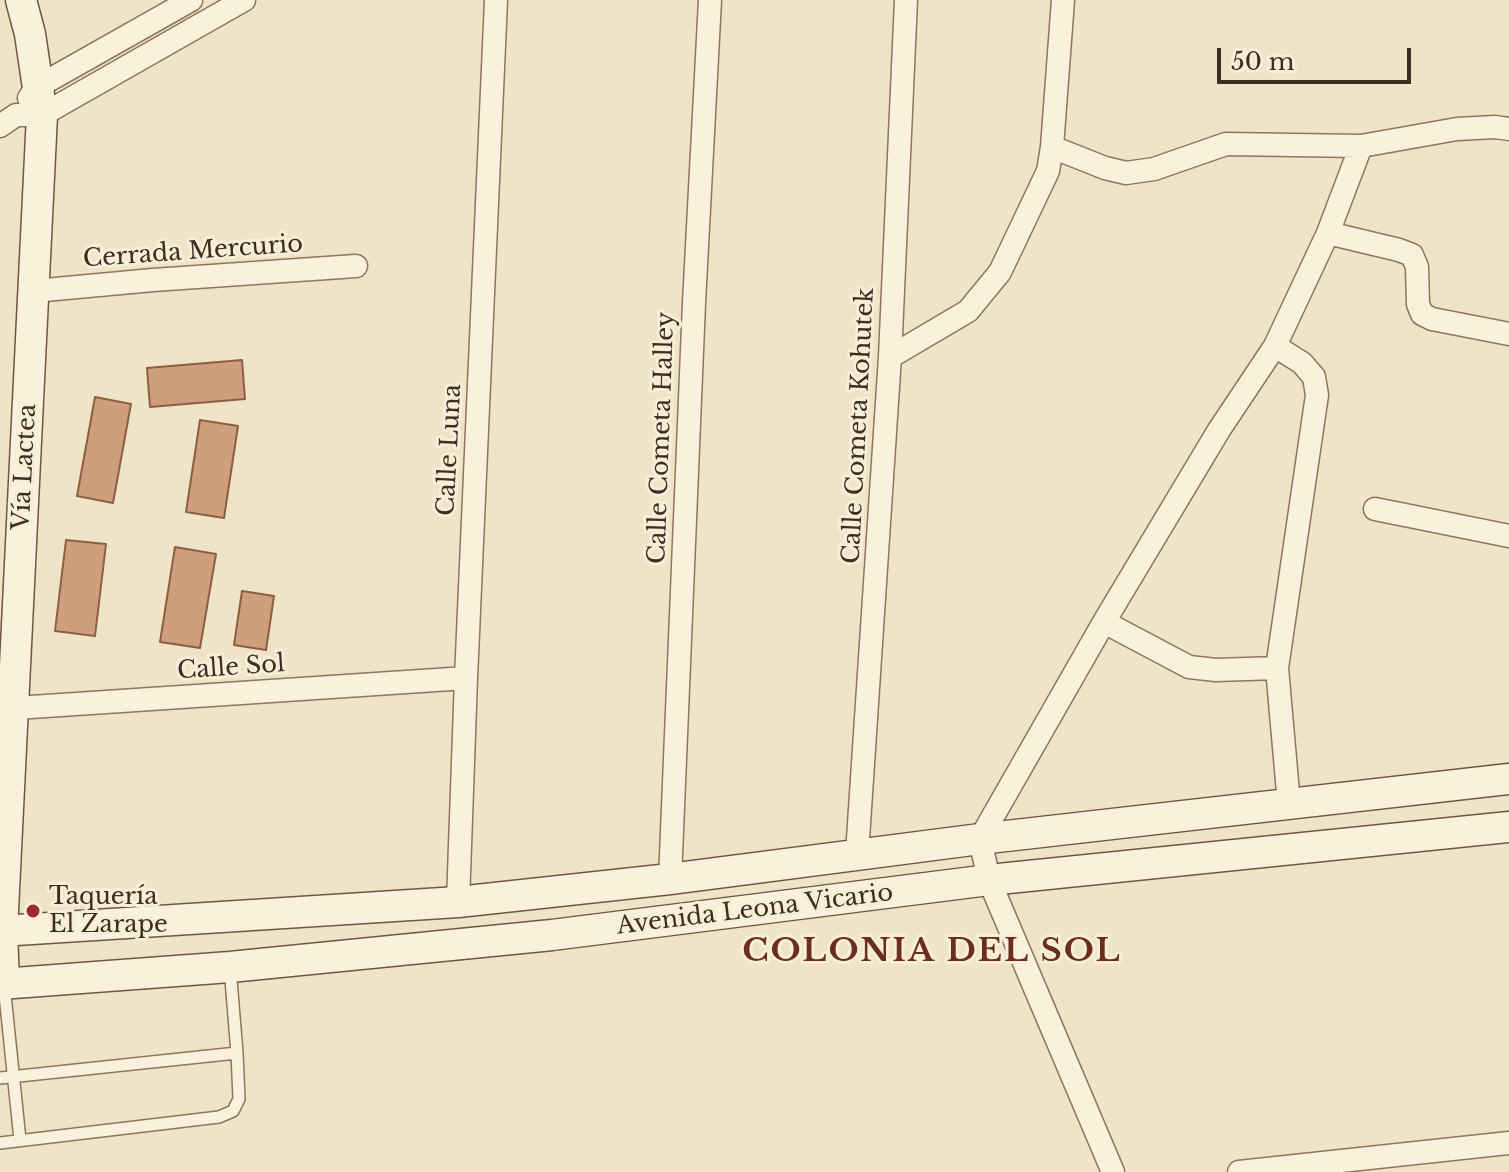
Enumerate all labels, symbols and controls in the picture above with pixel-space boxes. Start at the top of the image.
scale bar [1221,32,1415,82]
text: 50 m [1231,47,1294,76]
street label: Cerrada Mercurio [82,230,304,274]
street label: Calle Cometa Kohutek [837,287,881,565]
street label: Calle Cometa Halley [643,311,681,565]
street label: Calle Luna [432,383,468,517]
street label: Vía Lactea [7,403,43,531]
street label: Calle Sol [176,650,286,686]
street label: Avenida Leona Vicario [615,879,895,941]
place label: Taquería El Zarape [49,883,168,939]
marker: Taquería El Zarape [24,902,42,920]
district label: COLONIA DEL SOL [742,933,1122,971]

